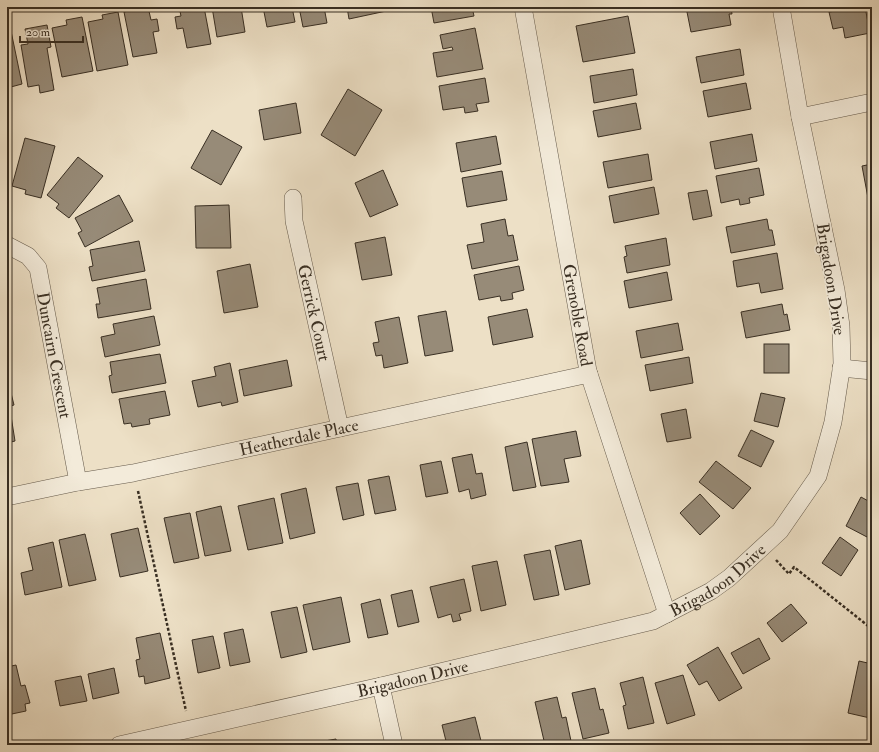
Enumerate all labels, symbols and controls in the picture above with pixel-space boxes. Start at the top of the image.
scale bar [20,18,83,44]
text: 20 m [26,25,51,40]
street label: Brigadoon Drive [812,221,850,337]
street label: Gerrick Court [293,262,335,364]
street label: Grenoble Road [559,262,598,369]
street label: Duncairn Crescent [32,290,76,421]
street label: Heatherdale Place [237,414,360,460]
street label: Brigadoon Drive [666,539,770,621]
street label: Brigadoon Drive [355,655,470,702]

